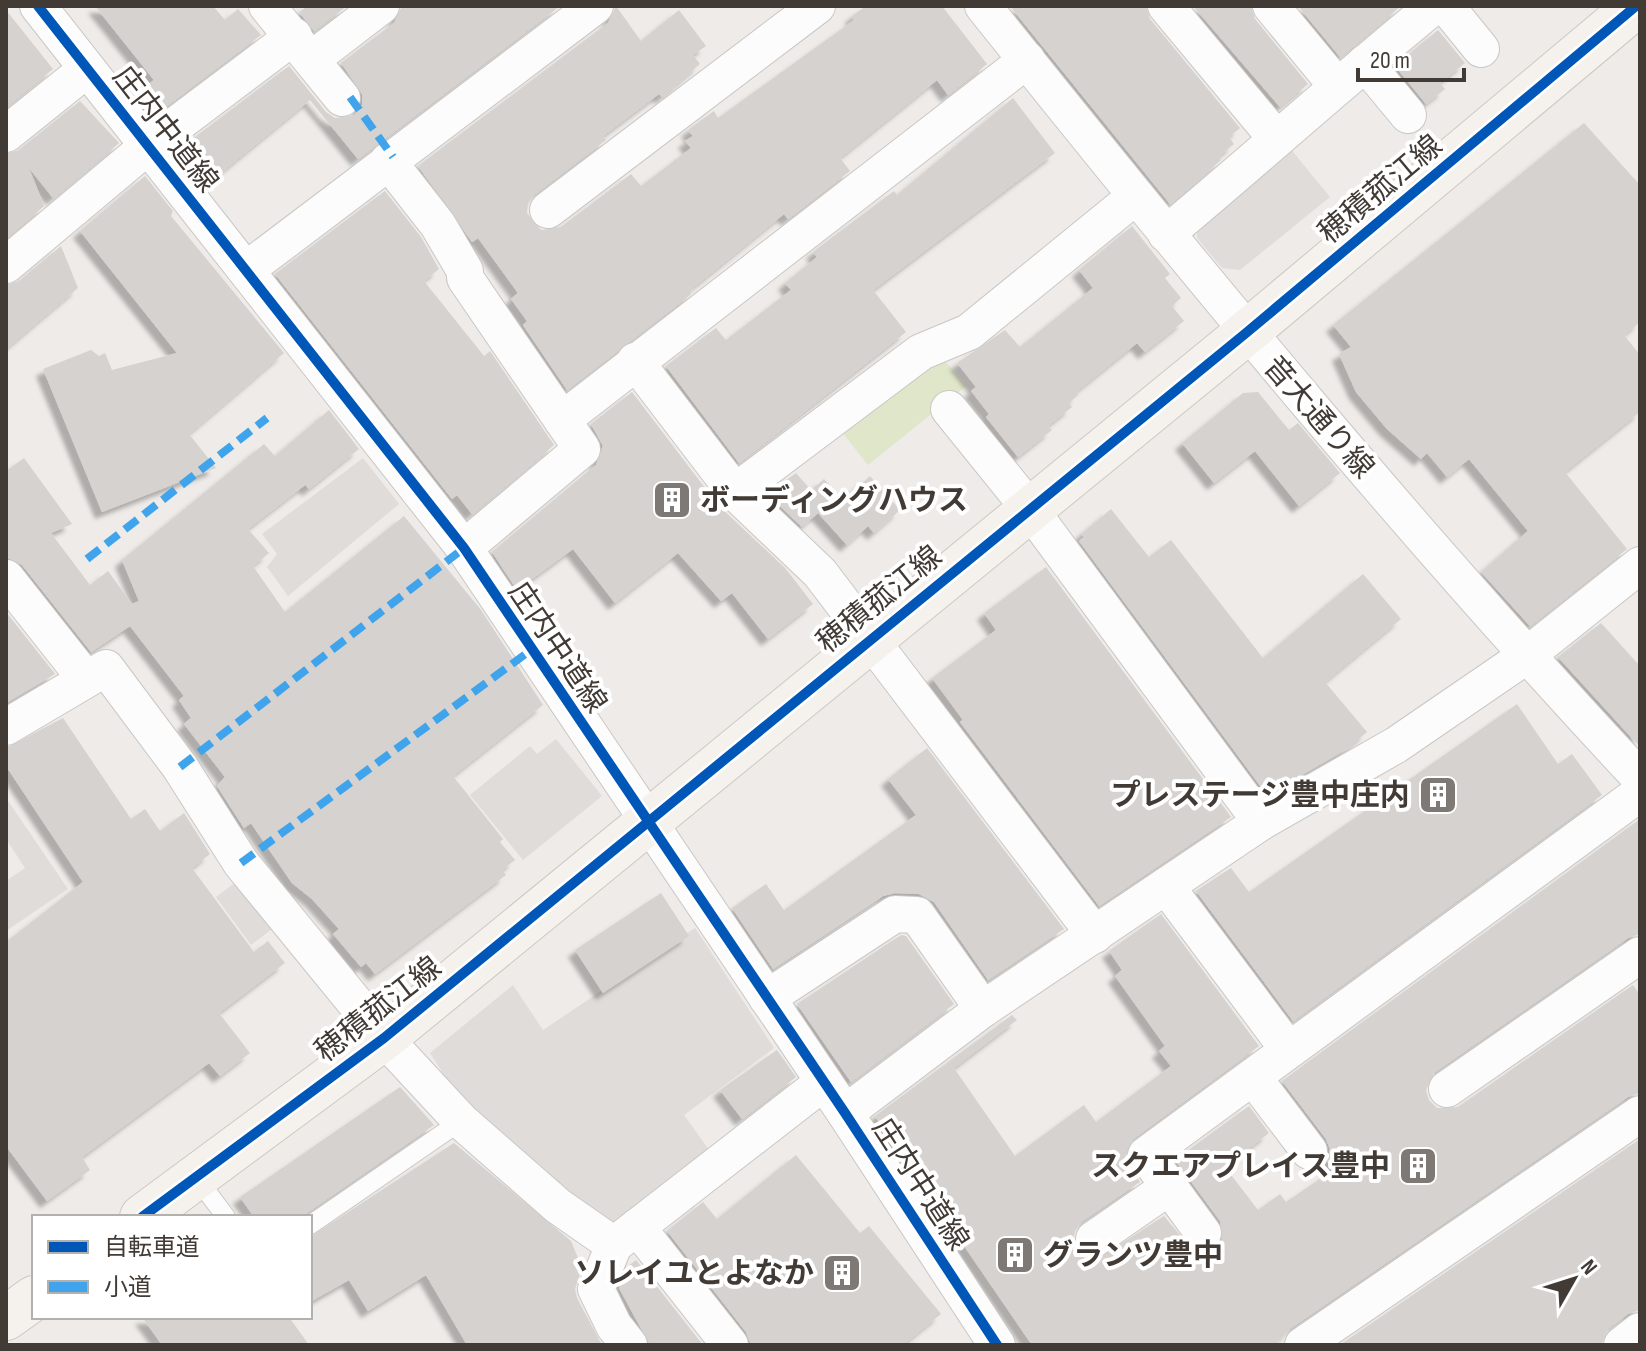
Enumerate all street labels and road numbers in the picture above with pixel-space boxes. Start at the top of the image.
street label: 庄内中道線 [105,59,226,200]
street label: 穂積菰江線 [1312,128,1450,252]
street label: 音大通り線 [1255,349,1381,486]
street label: 穂積菰江線 [810,539,949,661]
street label: 庄内中道線 [500,575,614,720]
street label: 穂積菰江線 [308,949,449,1070]
street label: 庄内中道線 [864,1112,976,1257]

